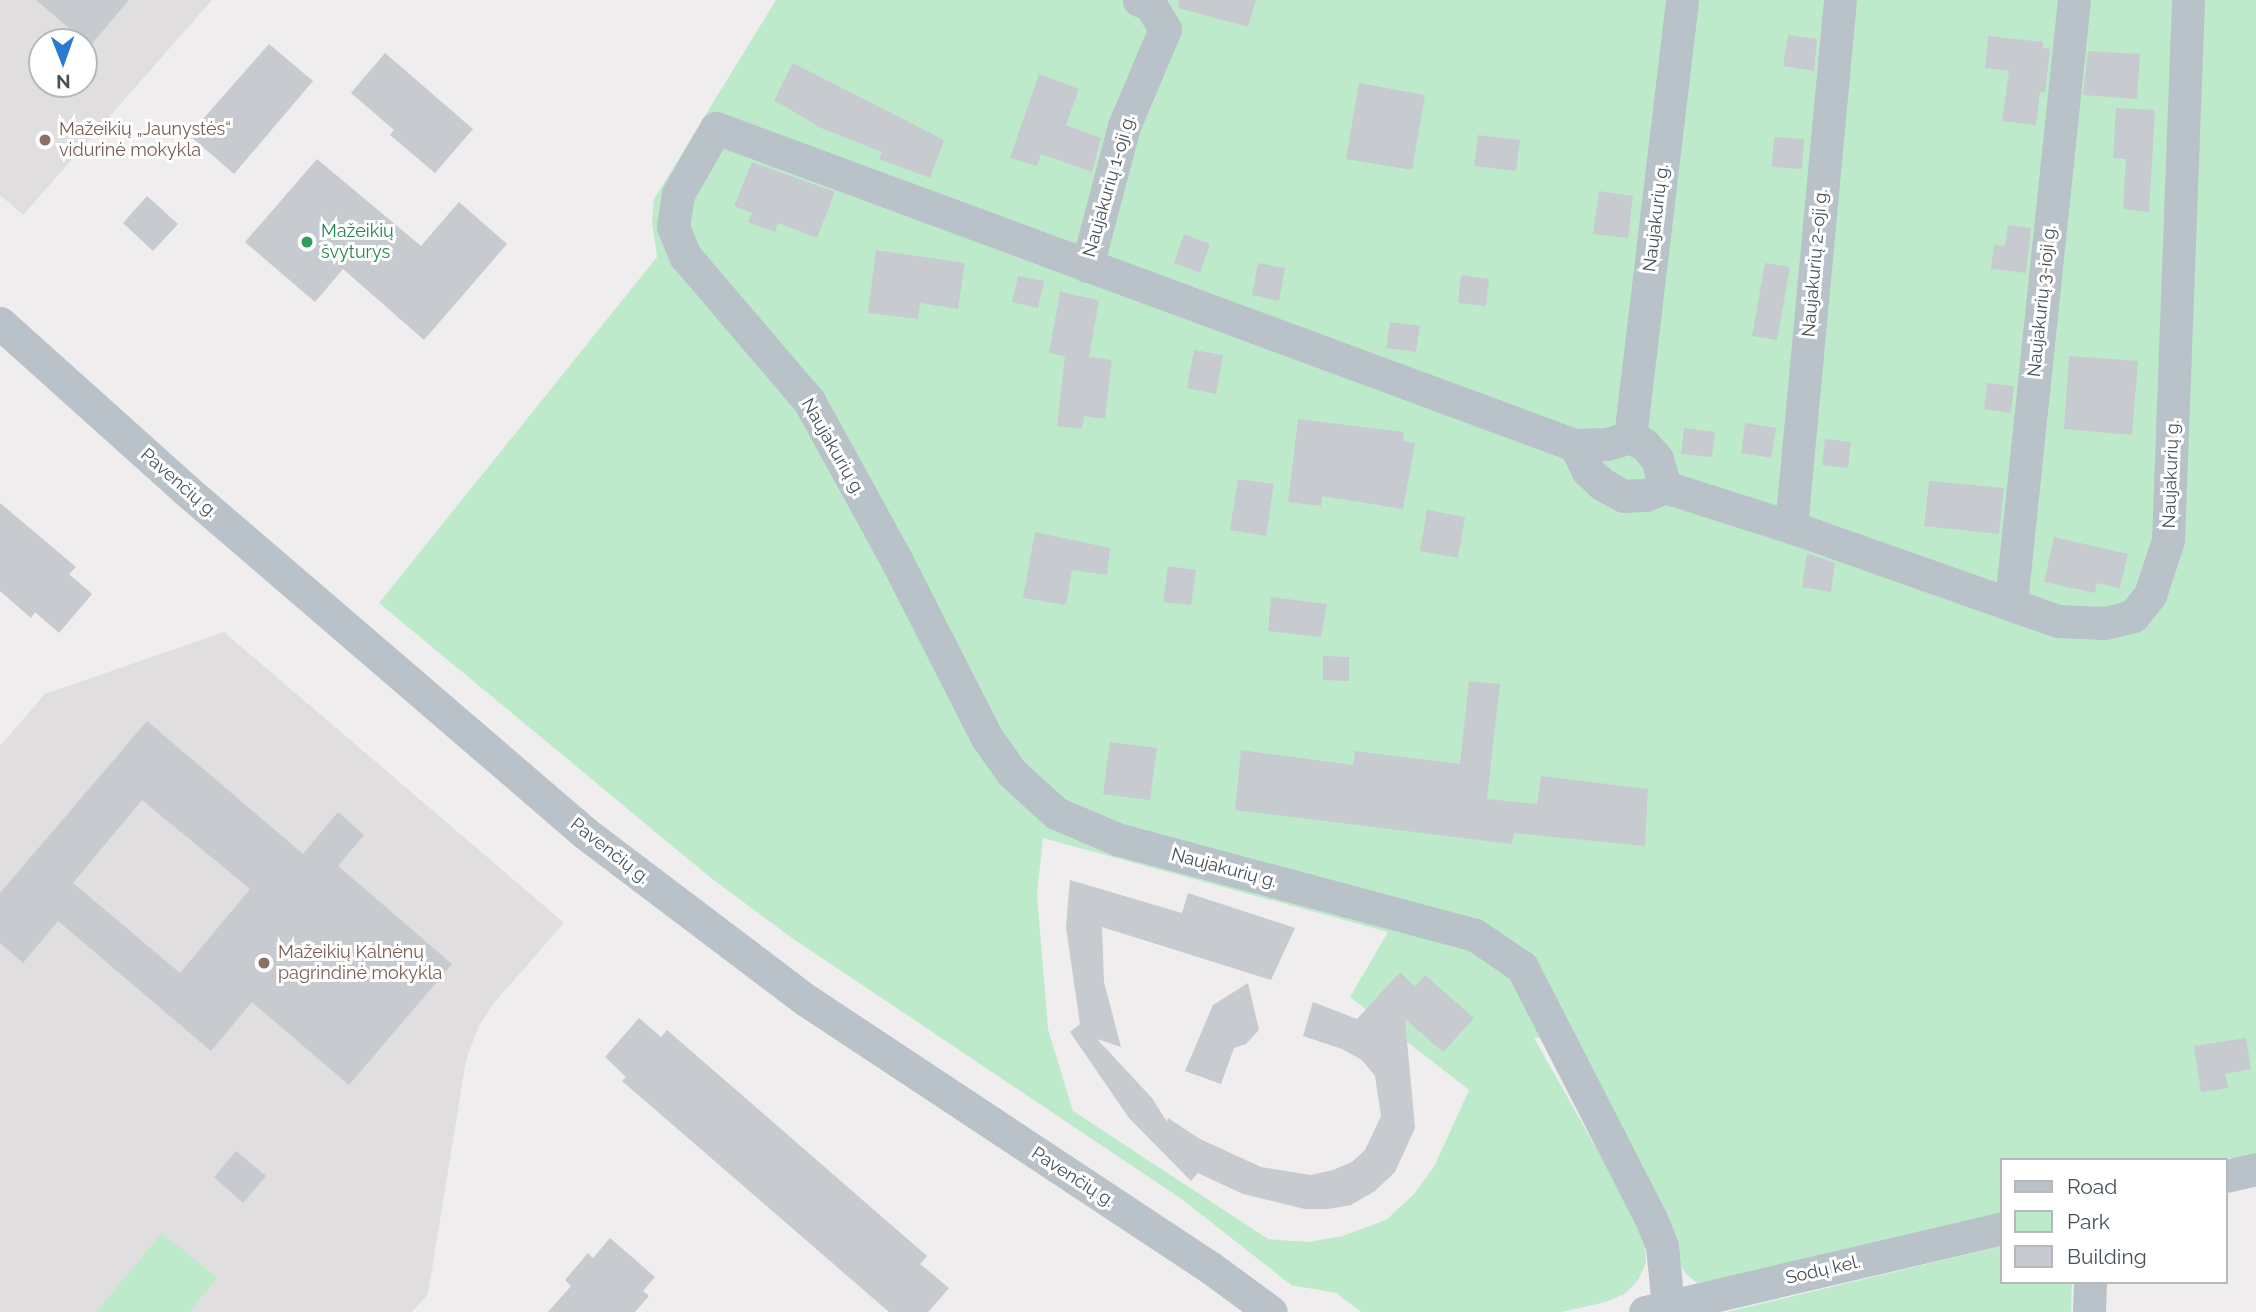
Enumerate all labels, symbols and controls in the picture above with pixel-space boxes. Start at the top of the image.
north arrow [28,28,98,98]
text: N [56,71,71,93]
street label: Naujakurių 1-oji g. [1078,112,1140,260]
place label: Mažeikių „Jaunystės“ vidurinė mokykla [59,119,231,162]
marker: Mažeikių „Jaunystės“ vidurinė mokykla [37,132,53,148]
street label: Naujakurių g. [1639,163,1673,273]
street label: Naujakurių 2-oji g. [1798,188,1832,338]
place label: Mažeikių švyturys [321,221,394,264]
street label: Naujakurių 3-ioji g. [2023,224,2061,378]
marker: Mažeikių švyturys [299,234,315,250]
street label: Naujakurių g. [797,395,869,499]
street label: Naujakurių g. [2158,419,2184,529]
street label: Pavenčių g. [136,444,222,522]
street label: Pavenčių g. [566,813,654,889]
street label: Naujakurių g. [1169,844,1279,892]
place label: Mažeikių Kalnėnų pagrindinė mokykla [278,942,442,984]
marker: Mažeikių Kalnėnų pagrindinė mokykla [256,955,272,971]
street label: Pavenčių g. [1027,1142,1119,1212]
legend [2000,1158,2228,1284]
text: Road [2067,1174,2117,1199]
text: Park [2067,1209,2110,1234]
text: Building [2067,1244,2147,1269]
street label: Sodų kel. [1784,1251,1862,1289]

